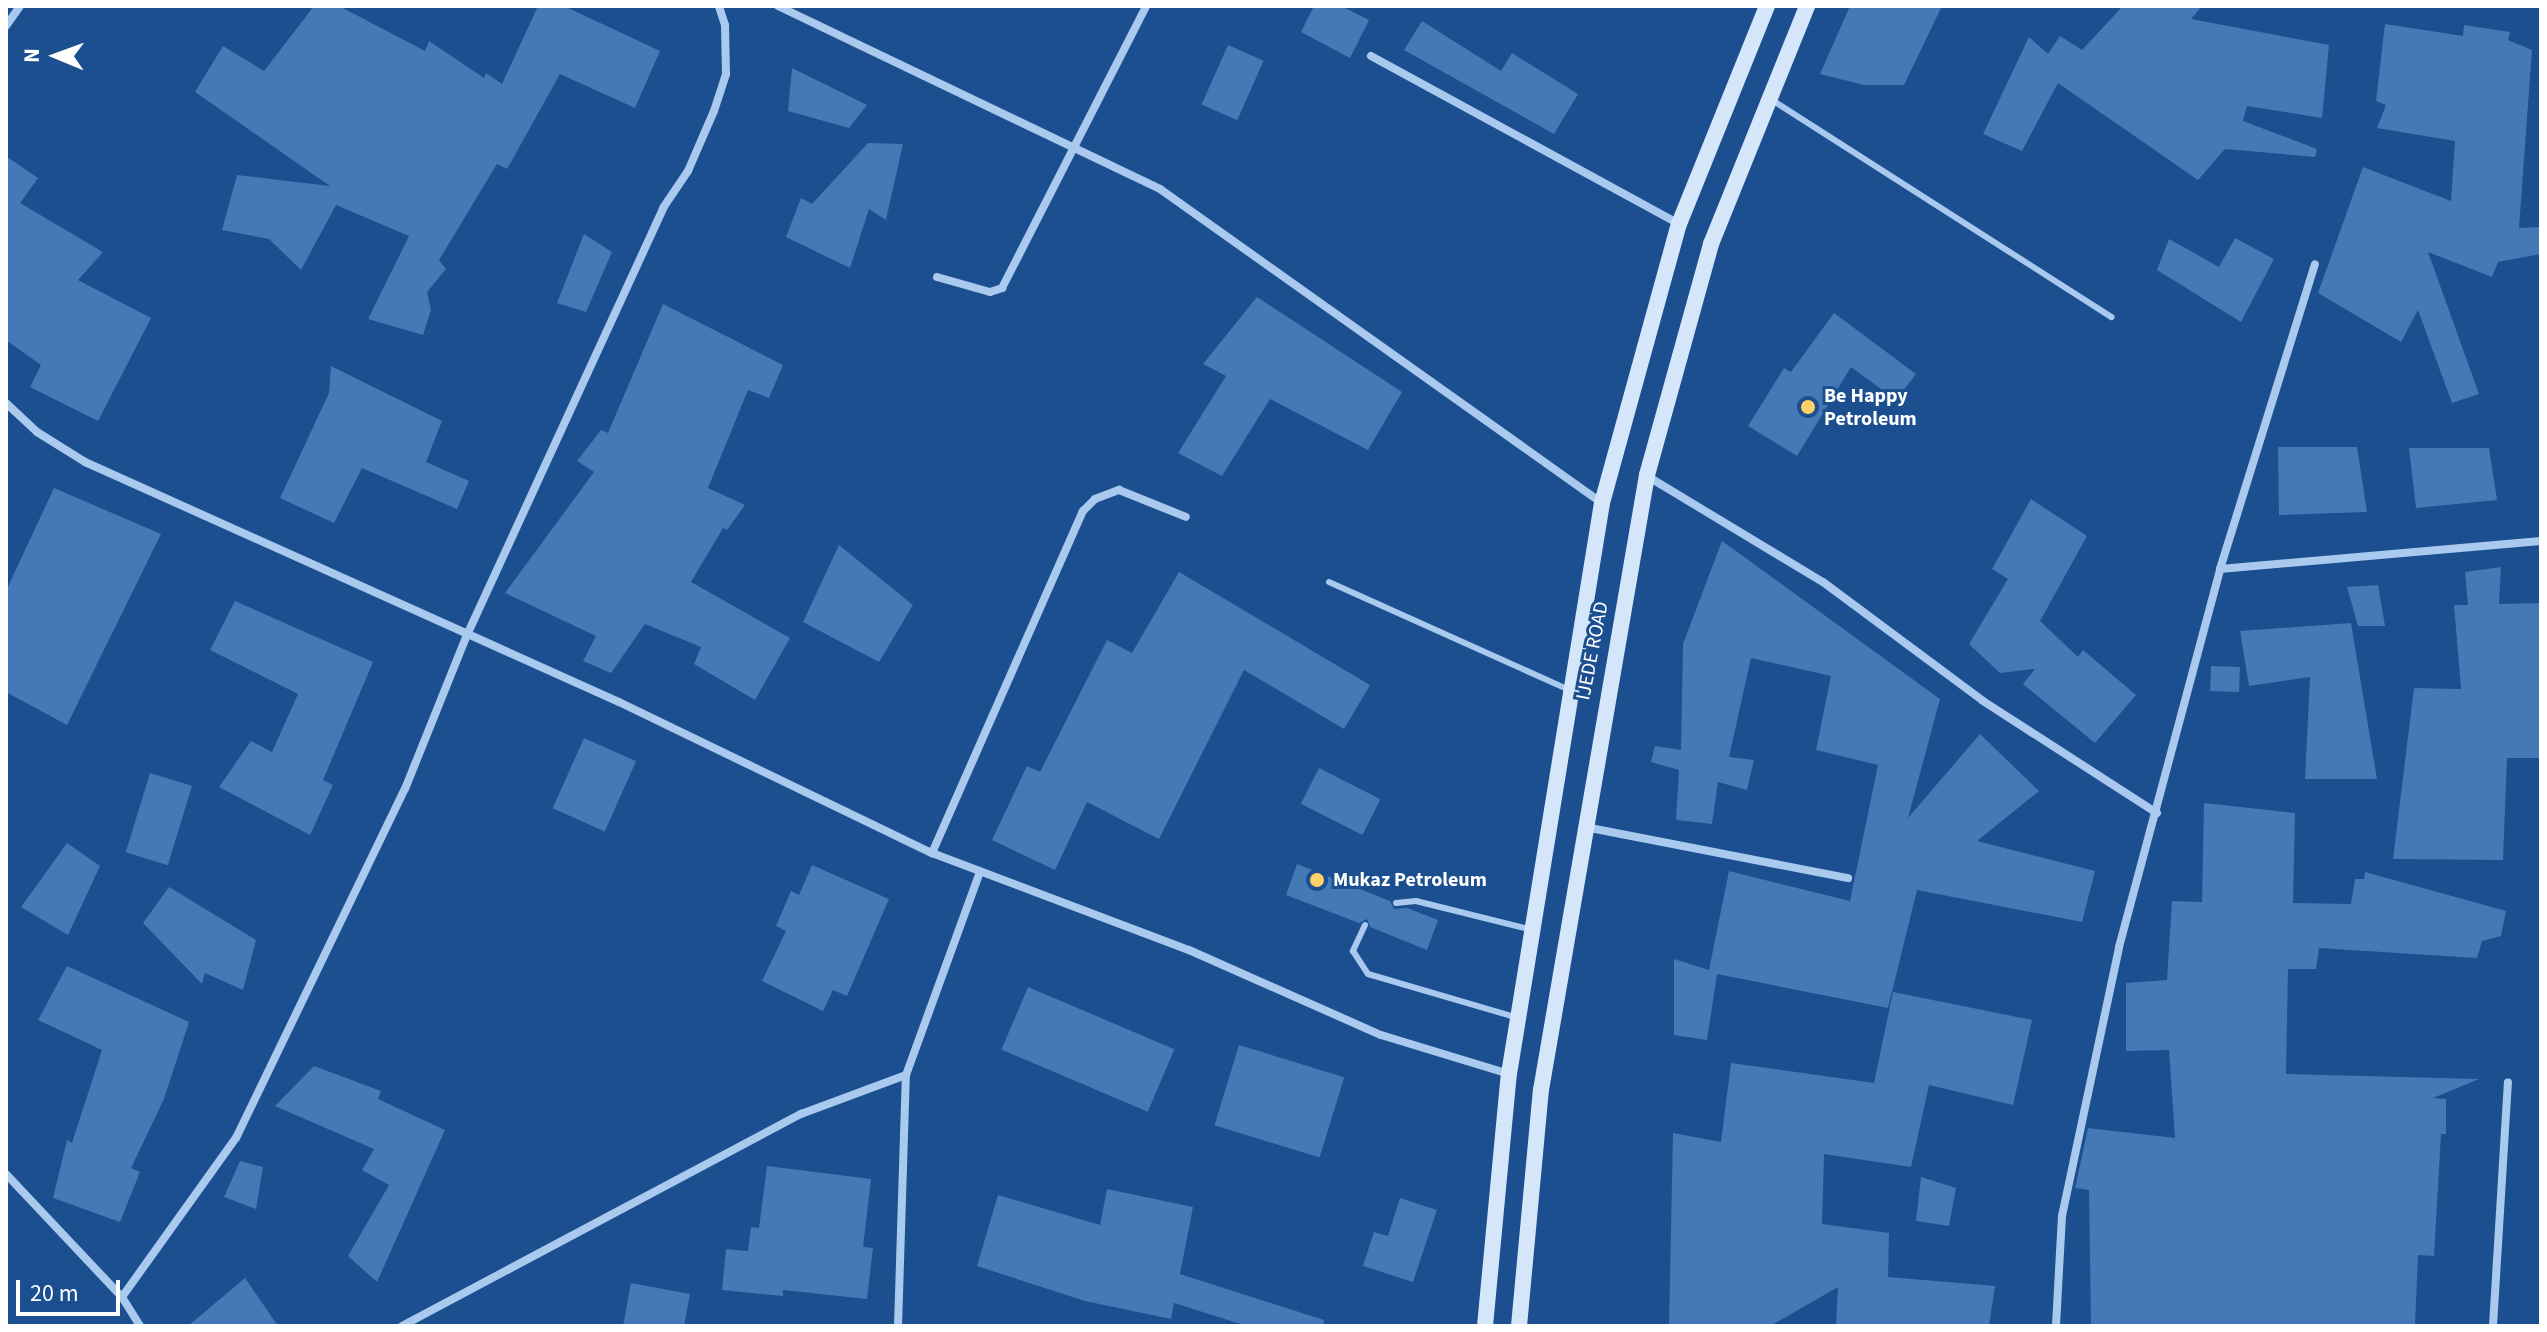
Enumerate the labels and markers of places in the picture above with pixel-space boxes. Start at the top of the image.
place label: Be Happy Petroleum [1824,384,1917,431]
marker: Be Happy Petroleum [1799,398,1817,416]
place label: Mukaz Petroleum [1333,868,1487,892]
marker: Mukaz Petroleum [1308,871,1326,889]

